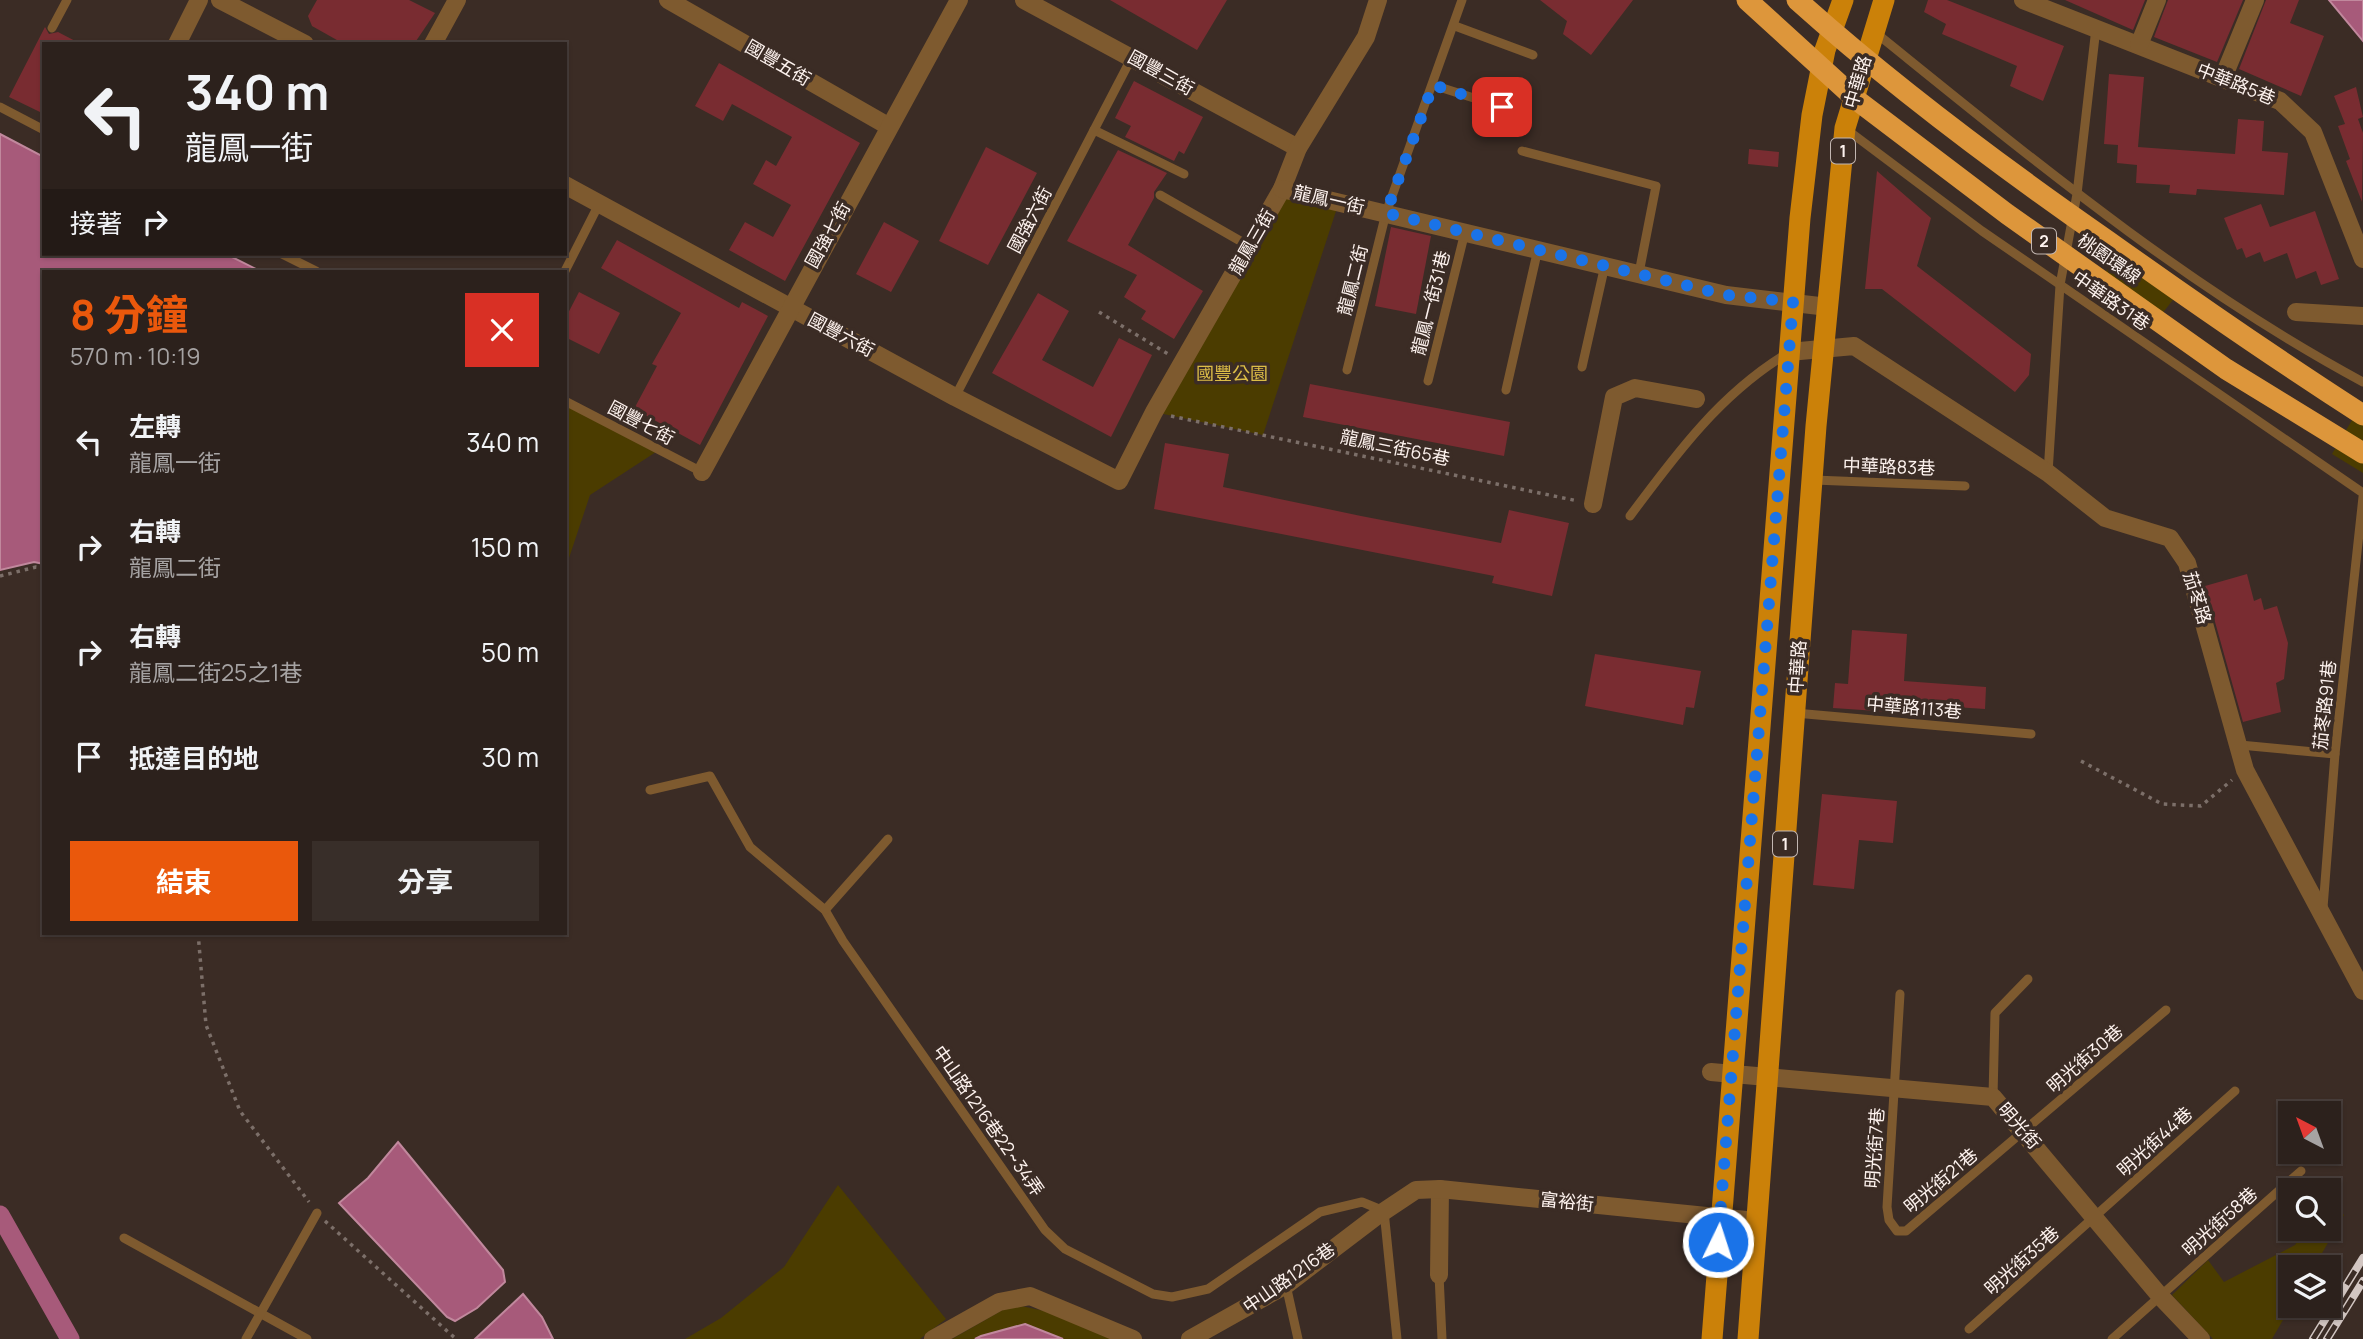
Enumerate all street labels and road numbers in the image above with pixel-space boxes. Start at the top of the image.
street label: 國豐五街 [741,34,816,91]
street label: 國豐三街 [1124,44,1199,100]
street label: 中華路 [1838,52,1876,111]
street label: 中華路5巷 [2194,57,2279,110]
road number: 1 [1831,139,1855,164]
street label: 龍鳳一街 [1291,179,1367,219]
street label: 國強六街 [1002,182,1057,257]
street label: 國強七街 [799,197,855,272]
street label: 龍鳳三街 [1223,204,1280,279]
street label: 桃園環線 [2073,228,2146,289]
road number: 2 [2032,229,2056,254]
street label: 龍鳳二街 [1332,242,1372,318]
street label: 龍鳳一街31巷 [1405,248,1455,358]
street label: 中華路31巷 [2068,265,2155,336]
street label: 國豐六街 [804,307,879,362]
street label: 國豐七街 [604,395,679,450]
street label: 龍鳳三街65巷 [1338,424,1452,470]
street label: 中華路83巷 [1842,452,1936,480]
street label: 茄苳路 [2179,568,2217,627]
street label: 中華路 [1783,639,1811,695]
street label: 茄苳路91巷 [2307,659,2341,751]
street label: 中華路113巷 [1865,691,1963,723]
road number: 1 [1773,832,1797,856]
street label: 明光街30巷 [2041,1019,2127,1098]
street label: 中山路1216巷22~34弄 [928,1040,1050,1200]
street label: 明光街 [1993,1097,2047,1154]
street label: 明光街44巷 [2112,1101,2197,1181]
street label: 明光街7巷 [1859,1107,1889,1189]
street label: 明光街21巷 [1898,1142,1982,1218]
street label: 明光街58巷 [2177,1181,2262,1261]
street label: 富裕街 [1539,1186,1595,1216]
street label: 明光街35巷 [1979,1220,2064,1300]
street label: 中山路1216巷 [1238,1237,1339,1318]

